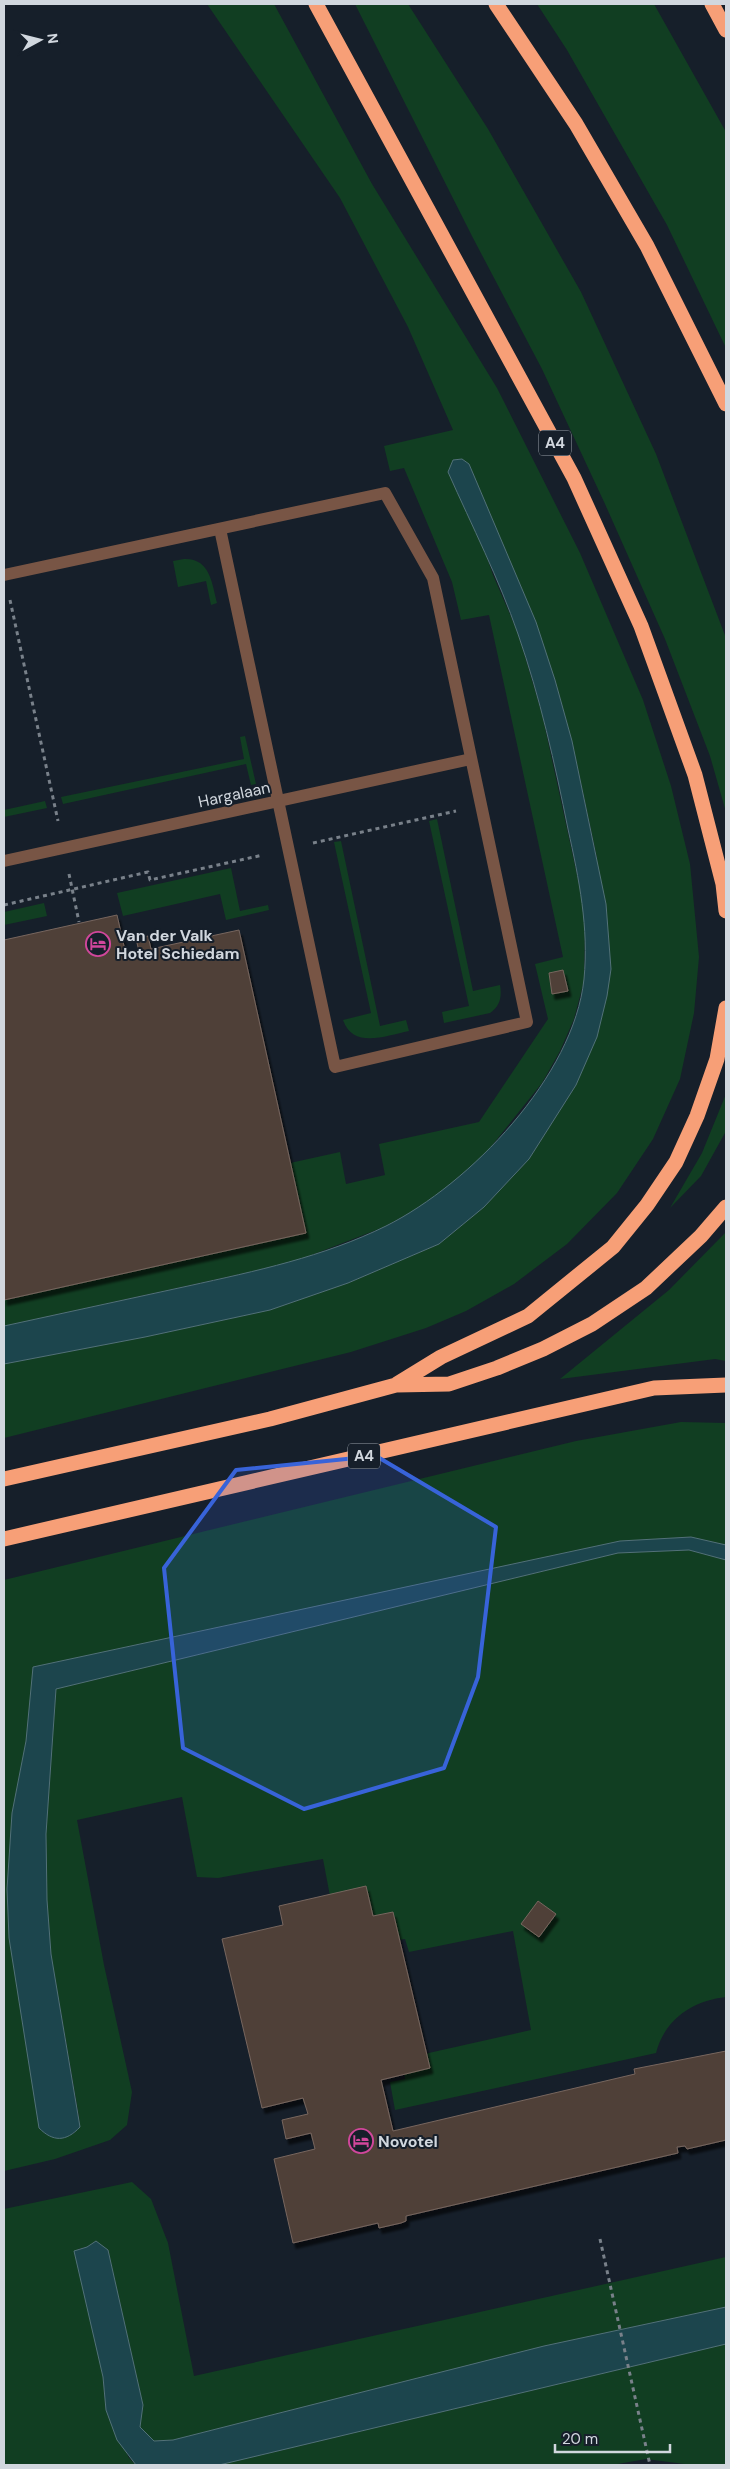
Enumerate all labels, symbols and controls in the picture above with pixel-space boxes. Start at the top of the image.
north arrow [15,15,65,65]
text: N [43,32,62,45]
road number: A4 [539,430,571,456]
street label: Hargalaan [196,777,272,812]
place label: Van der Valk Hotel Schiedam [116,925,239,964]
hotel icon: Van der Valk Hotel Schiedam [85,931,111,957]
road number: A4 [348,1444,380,1468]
hotel icon: Novotel [348,2128,374,2154]
place label: Novotel [378,2131,438,2152]
scale bar [555,2422,670,2454]
text: 20 m [562,2429,598,2449]

